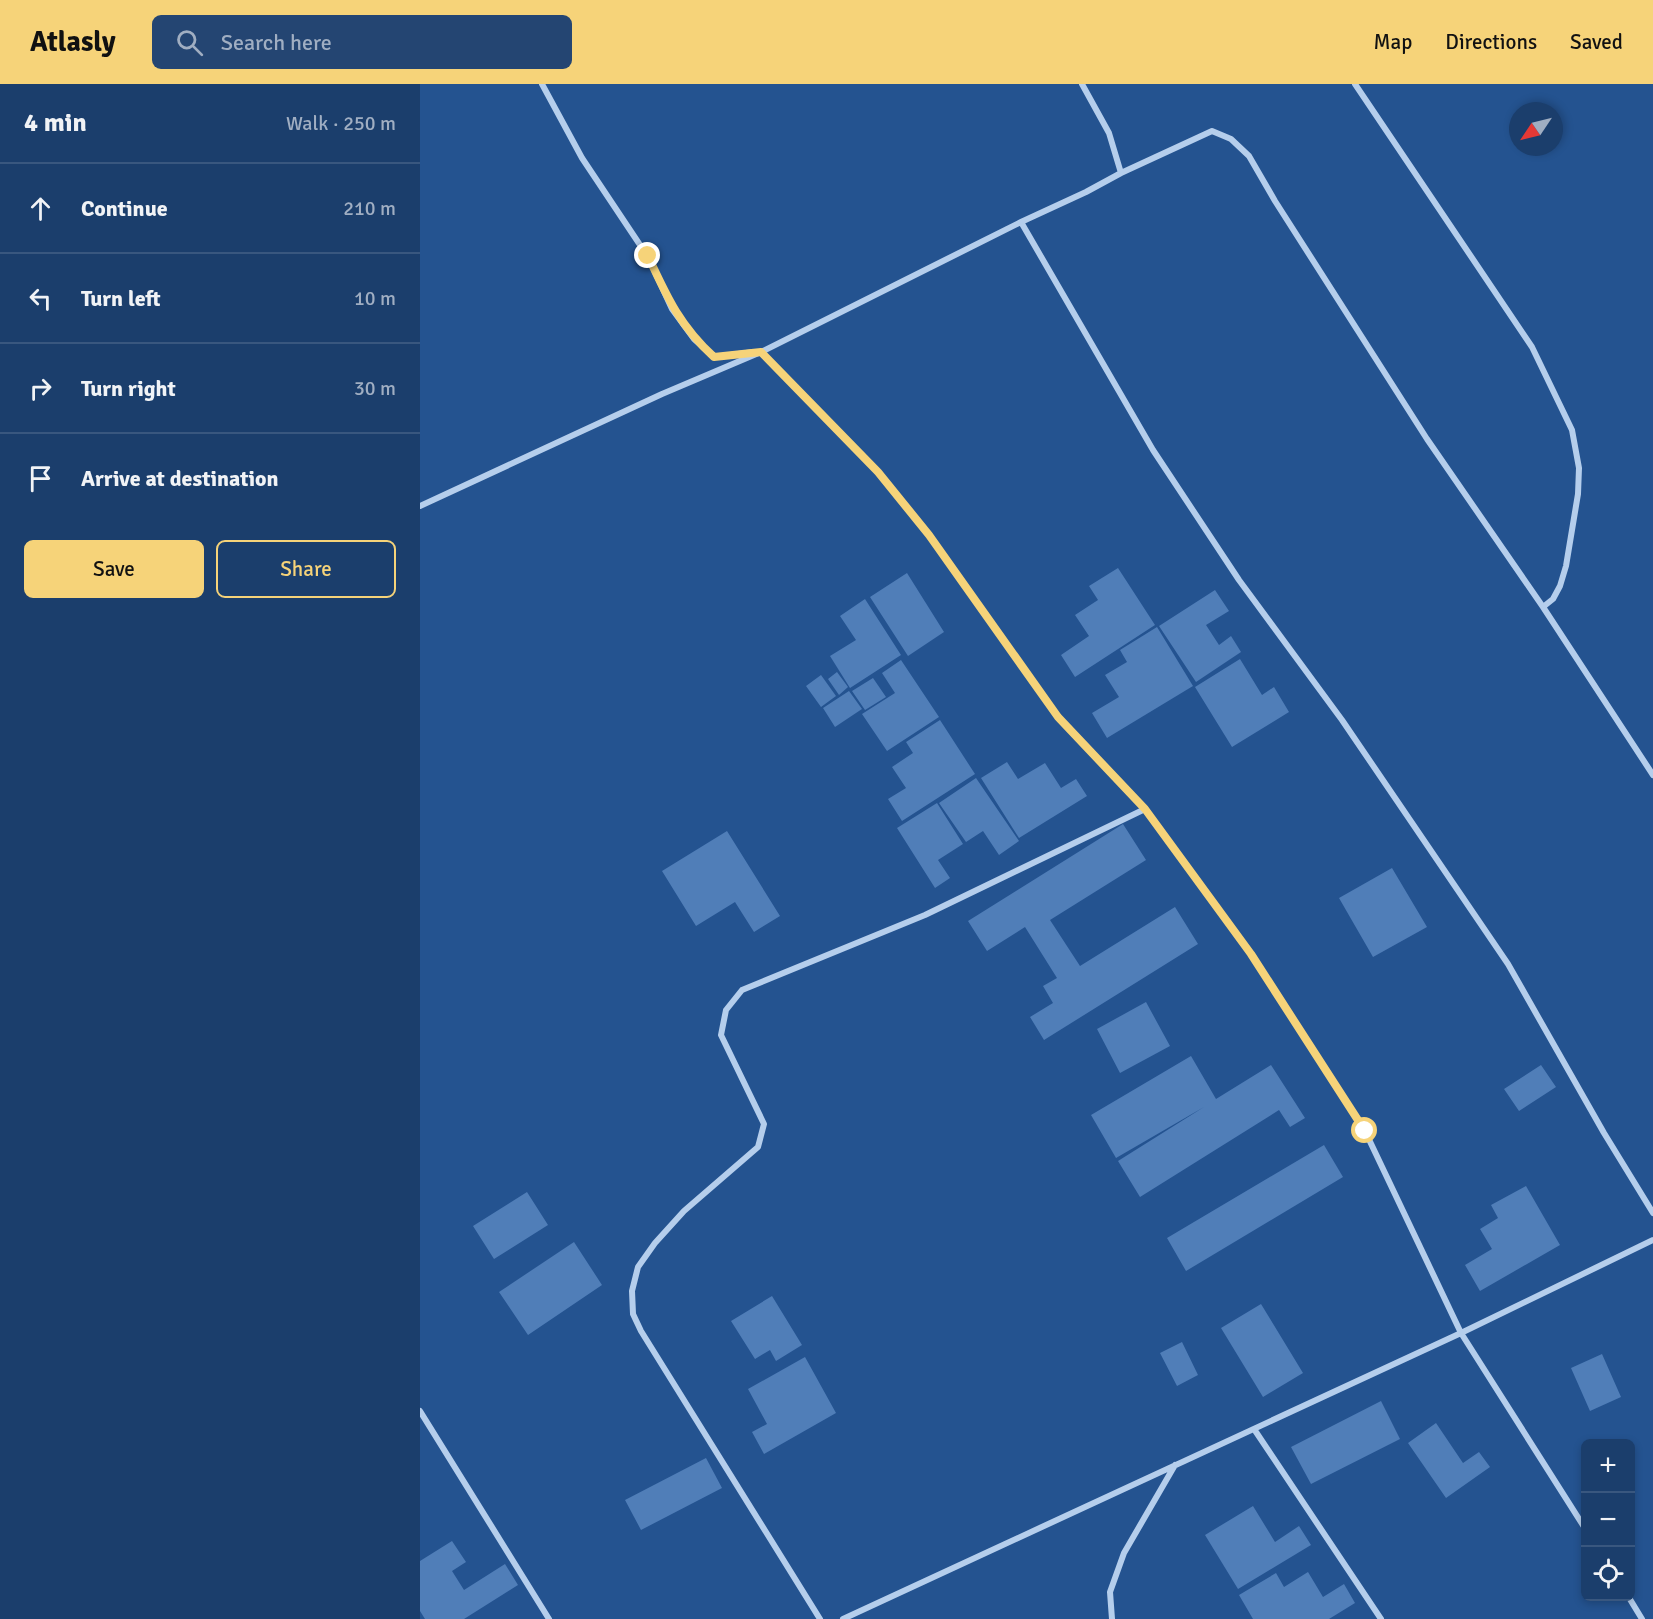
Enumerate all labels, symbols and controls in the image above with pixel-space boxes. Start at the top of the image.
search box [152,15,572,69]
text: Atlasly [30,25,116,59]
icon: search [173,26,206,59]
text: Search here [221,29,332,56]
text: Map [1374,29,1412,55]
text: Directions [1445,29,1537,55]
text: Saved [1570,29,1623,55]
north arrow [1509,102,1563,156]
text: 4 min [24,107,87,139]
text: Walk · 250 m [286,111,396,136]
icon: ahead [24,192,57,225]
text: Continue [81,195,168,222]
text: 210 m [343,196,396,221]
route end [634,242,660,268]
icon: left [24,282,57,315]
text: Turn left [81,285,161,312]
text: 10 m [354,286,396,311]
icon: right [24,372,57,405]
text: Turn right [81,375,176,402]
text: 30 m [354,376,396,401]
icon: arrive [24,462,57,495]
text: Arrive at destination [81,465,278,492]
button: Save [24,540,204,598]
button: Share [216,540,396,598]
route start [1351,1117,1377,1143]
map controls [1581,1439,1635,1601]
button: + [1581,1439,1635,1493]
button: − [1581,1493,1635,1547]
button: locate [1581,1547,1635,1601]

